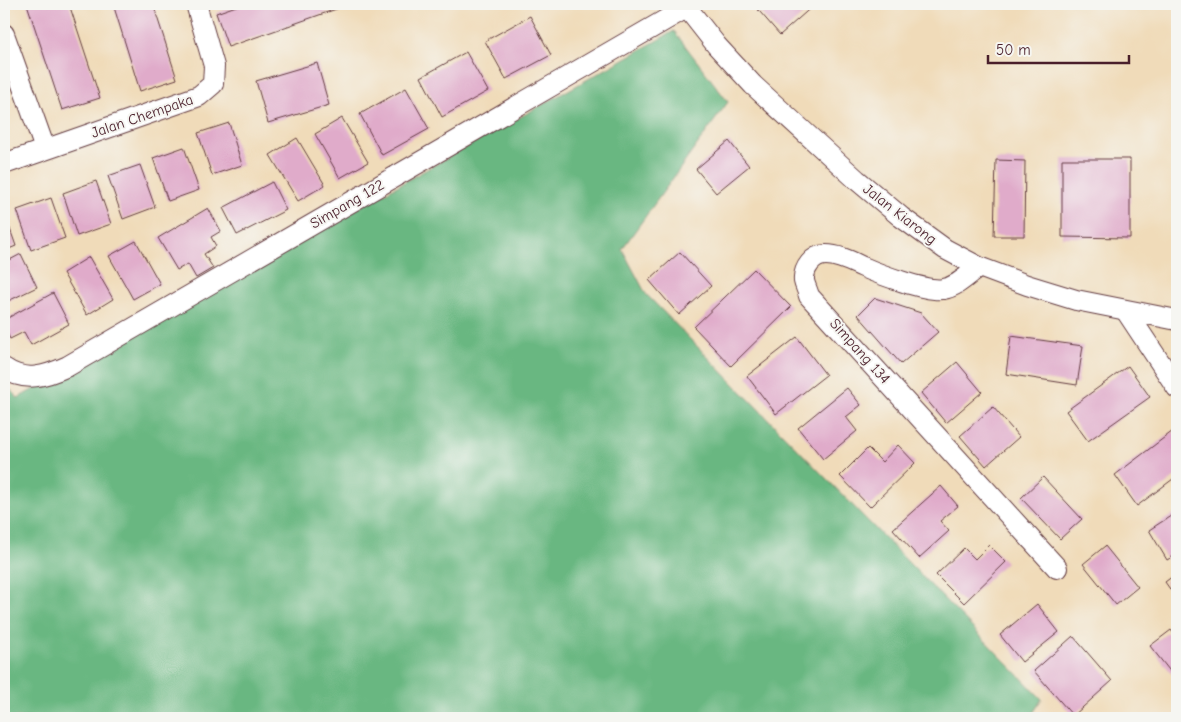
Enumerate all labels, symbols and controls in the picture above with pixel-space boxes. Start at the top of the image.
scale bar [988,32,1130,64]
text: 50 m [996,41,1031,59]
street label: Jalan Chempaka [89,90,195,142]
street label: Simpang 122 [307,176,387,232]
street label: Jalan Kiarong [860,180,940,248]
street label: Simpang 134 [826,315,894,387]

